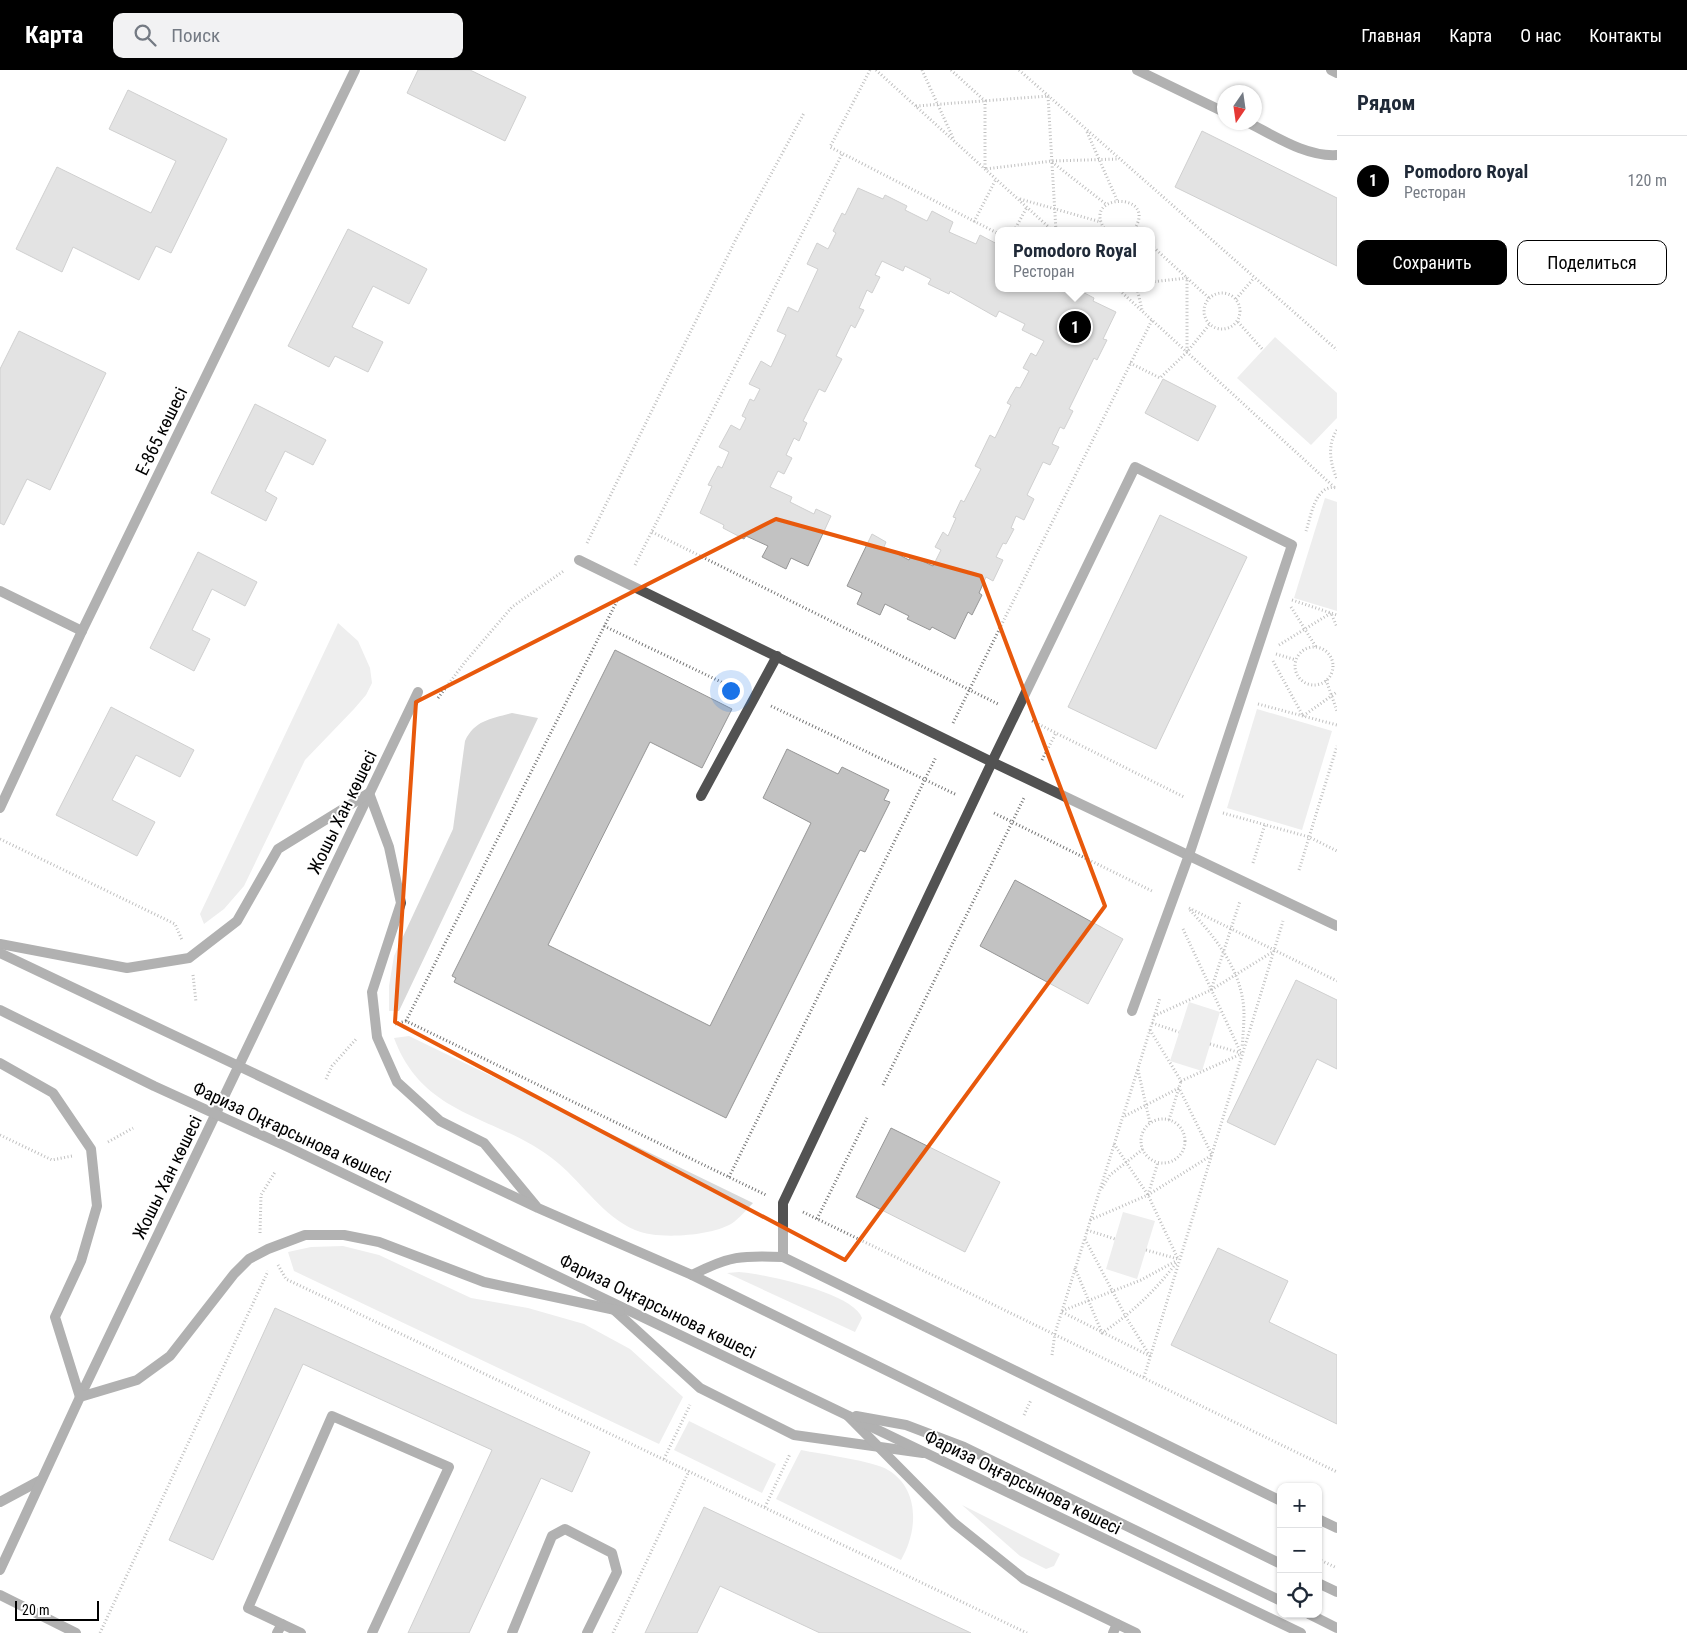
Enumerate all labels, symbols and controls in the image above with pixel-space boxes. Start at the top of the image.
search box [113,13,463,58]
text: Карта [25,21,83,49]
icon: search [131,21,159,49]
text: Поиск [171,24,220,47]
text: Главная [1361,25,1421,46]
text: Карта [1449,25,1492,46]
text: О нас [1520,25,1561,46]
text: Контакты [1589,25,1662,46]
north arrow [1217,85,1262,130]
text: Рядом [1357,91,1416,115]
text: Pomodoro Royal [1404,160,1528,183]
text: 1 [1369,171,1377,190]
text: 120 m [1628,171,1667,190]
text: Ресторан [1404,183,1466,202]
popup [995,227,1155,292]
text: Pomodoro Royal [1013,239,1137,262]
button: Сохранить [1357,240,1507,285]
button: Поделиться [1517,240,1667,285]
text: Ресторан [1013,262,1075,281]
pin: 1 [1059,308,1091,346]
street label: Е-865 көшесі [131,384,191,478]
your location [718,678,744,704]
street label: Жошы Хан көшесі [303,747,381,877]
street label: Фариза Оңғарсынова көшесі [190,1077,394,1187]
street label: Жошы Хан көшесі [128,1112,206,1242]
street label: Фариза Оңғарсынова көшесі [556,1249,760,1363]
street label: Фариза Оңғарсынова көшесі [921,1425,1125,1539]
map controls [1277,1483,1322,1618]
button: + [1277,1483,1322,1528]
button: − [1277,1528,1322,1573]
button: locate [1277,1573,1322,1618]
scale bar [15,1598,99,1621]
text: 20 m [22,1602,50,1618]

